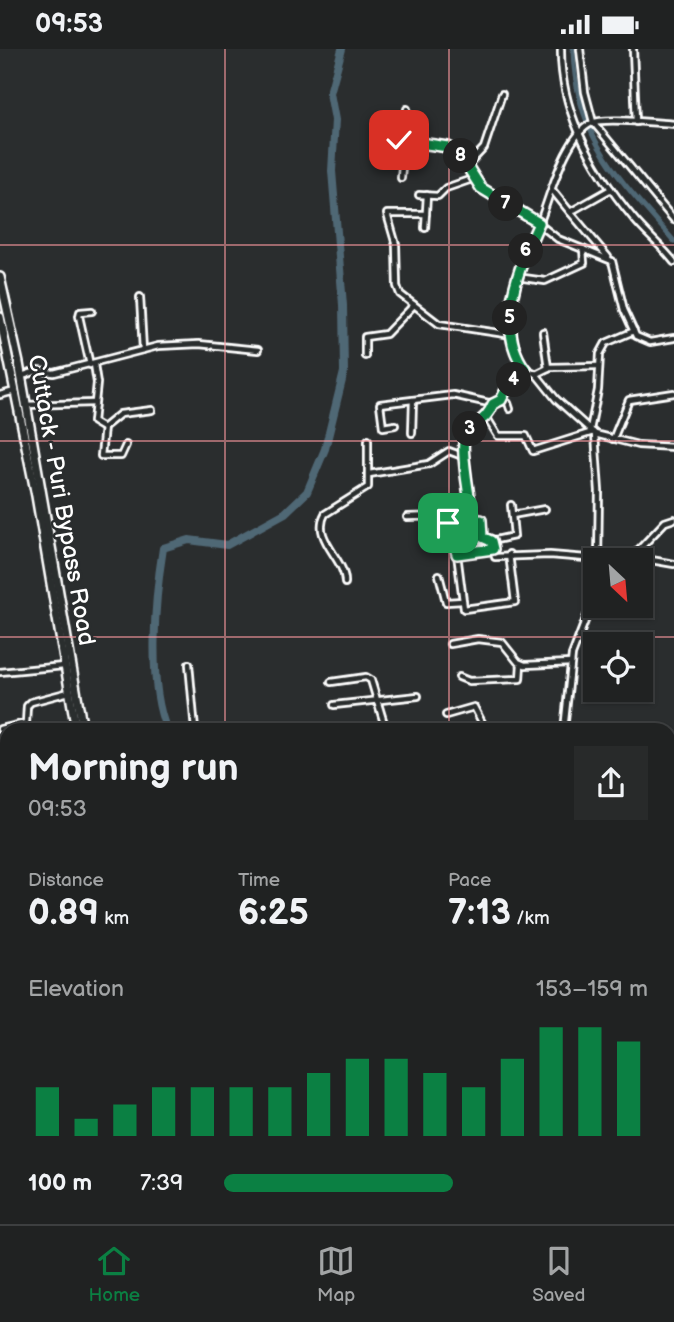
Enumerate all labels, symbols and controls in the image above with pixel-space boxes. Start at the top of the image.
text: 09:53 [35,9,103,40]
pin [369,110,429,170]
icon: check [380,121,418,159]
pin: 8 [444,139,478,173]
text: 8 [455,144,466,167]
pin: 7 [489,187,524,221]
text: 7 [500,192,511,215]
pin: 6 [508,233,544,269]
text: 6 [520,239,531,262]
pin: 5 [492,301,528,335]
text: 5 [504,306,515,329]
street label: Cuttack - Puri Bypass Road [22,352,101,648]
pin: 4 [496,363,532,397]
text: 4 [508,368,519,391]
pin: 3 [452,411,488,447]
text: 3 [464,417,475,440]
pin [418,493,478,553]
icon: arrive [429,504,467,542]
north arrow [583,548,653,618]
map controls [583,548,653,702]
button: locate [583,632,653,702]
text: Morning run [28,746,239,791]
button: share [574,746,648,820]
text: 09:53 [28,795,87,823]
text: Distance [28,869,104,892]
text: Time [238,869,280,892]
text: Pace [448,869,491,892]
text: 0.89 [28,892,99,935]
text: 6:25 [238,892,309,935]
text: 7:13 [448,892,511,935]
text: km [99,907,129,930]
text: /km [511,907,550,930]
text: Elevation [28,975,124,1003]
text: 153–159 m [536,975,648,1003]
text: 100 m [28,1169,92,1197]
text: 7:39 [140,1169,183,1197]
tab: Home [88,1242,140,1307]
tab: Map [317,1242,355,1307]
tab: Saved [532,1242,586,1307]

